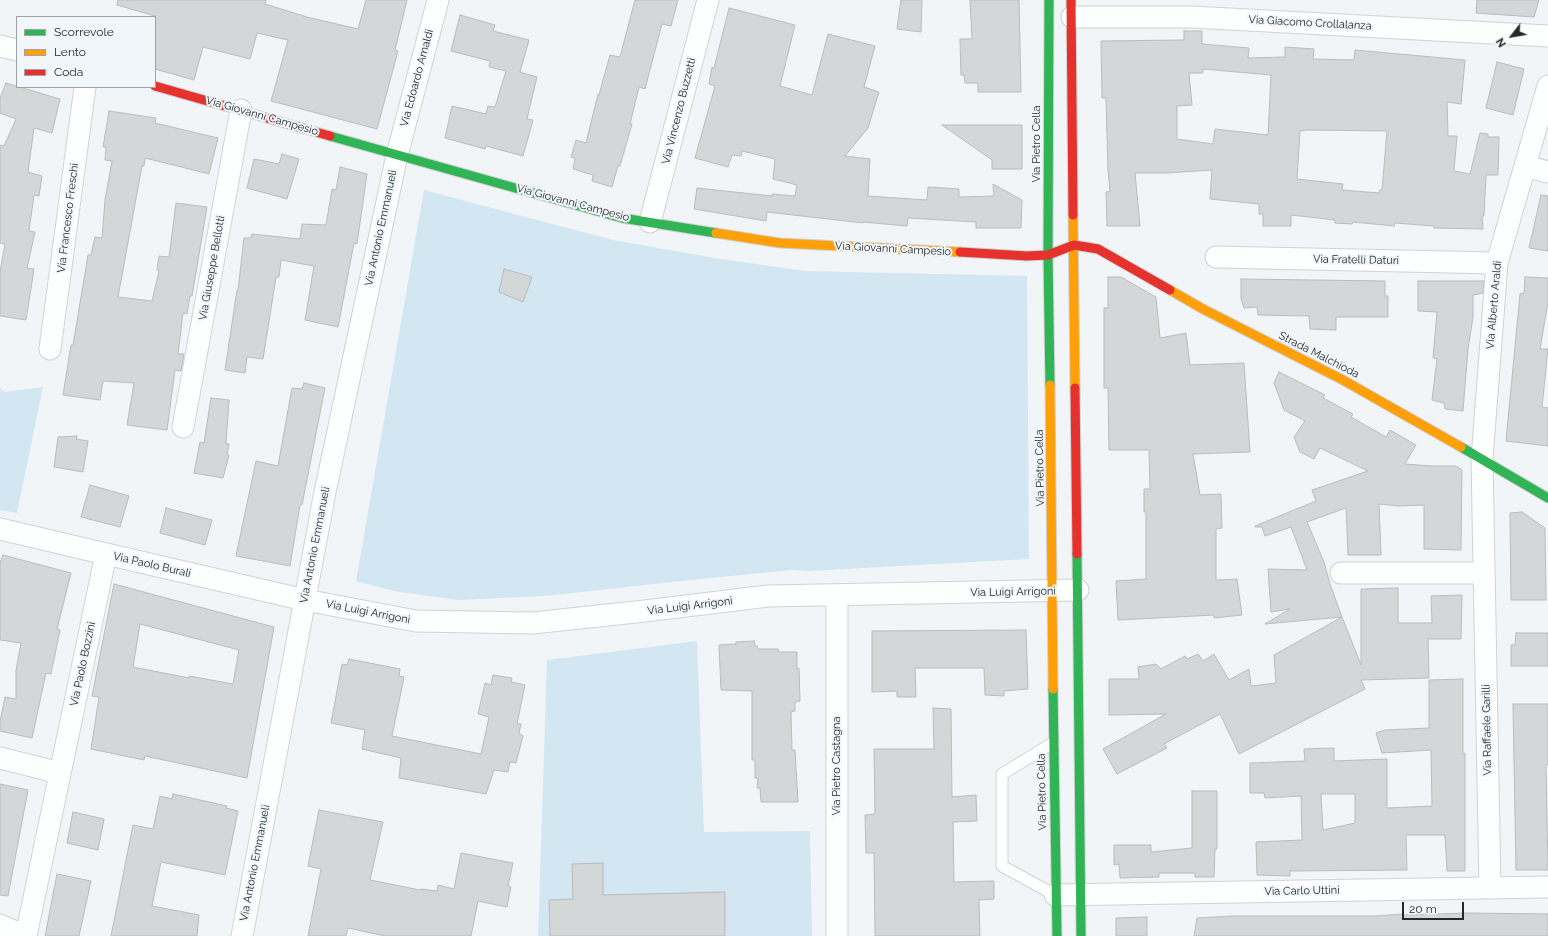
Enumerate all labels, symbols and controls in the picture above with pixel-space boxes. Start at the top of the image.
street label: Via Giacomo Crollalanza [1248,13,1372,33]
legend [16,16,156,88]
north arrow [1492,16,1532,56]
text: Scorrevole [54,25,114,39]
street label: Via Edoardo Amaldi [398,28,436,128]
text: N [1494,35,1509,49]
text: Lento [54,45,86,59]
street label: Via Vincenzo Buzzetti [659,56,699,166]
text: Coda [54,65,83,79]
street label: Via Giovanni Campesio [204,94,320,138]
street label: Via Pietro Cella [1030,105,1044,183]
street label: Via Francesco Freschi [55,162,81,274]
street label: Via Antonio Emmanueli [362,169,400,287]
street label: Via Giovanni Campesio [515,182,631,224]
street label: Via Giuseppe Bellotti [196,215,228,321]
street label: Via Giovanni Campesio [835,239,951,259]
street label: Via Fratelli Daturi [1313,253,1399,267]
street label: Via Alberto Araldi [1484,260,1504,350]
street label: Strada Malchioda [1277,329,1361,381]
street label: Via Pietro Cella [1033,429,1047,507]
street label: Via Antonio Emmanueli [297,486,333,604]
street label: Via Paolo Burali [112,550,192,580]
street label: Via Luigi Arrigoni [970,585,1056,599]
street label: Via Luigi Arrigoni [647,594,733,618]
street label: Via Luigi Arrigoni [325,597,411,627]
street label: Via Paolo Bozzini [68,621,98,707]
street label: Via Raffaele Garilli [1480,684,1494,776]
street label: Via Pietro Castagna [830,717,844,815]
street label: Via Pietro Cella [1035,753,1049,831]
street label: Via Antonio Emmanueli [237,804,273,922]
street label: Via Carlo Uttini [1264,884,1340,898]
scale bar [1404,894,1466,920]
text: 20 m [1409,902,1437,916]

